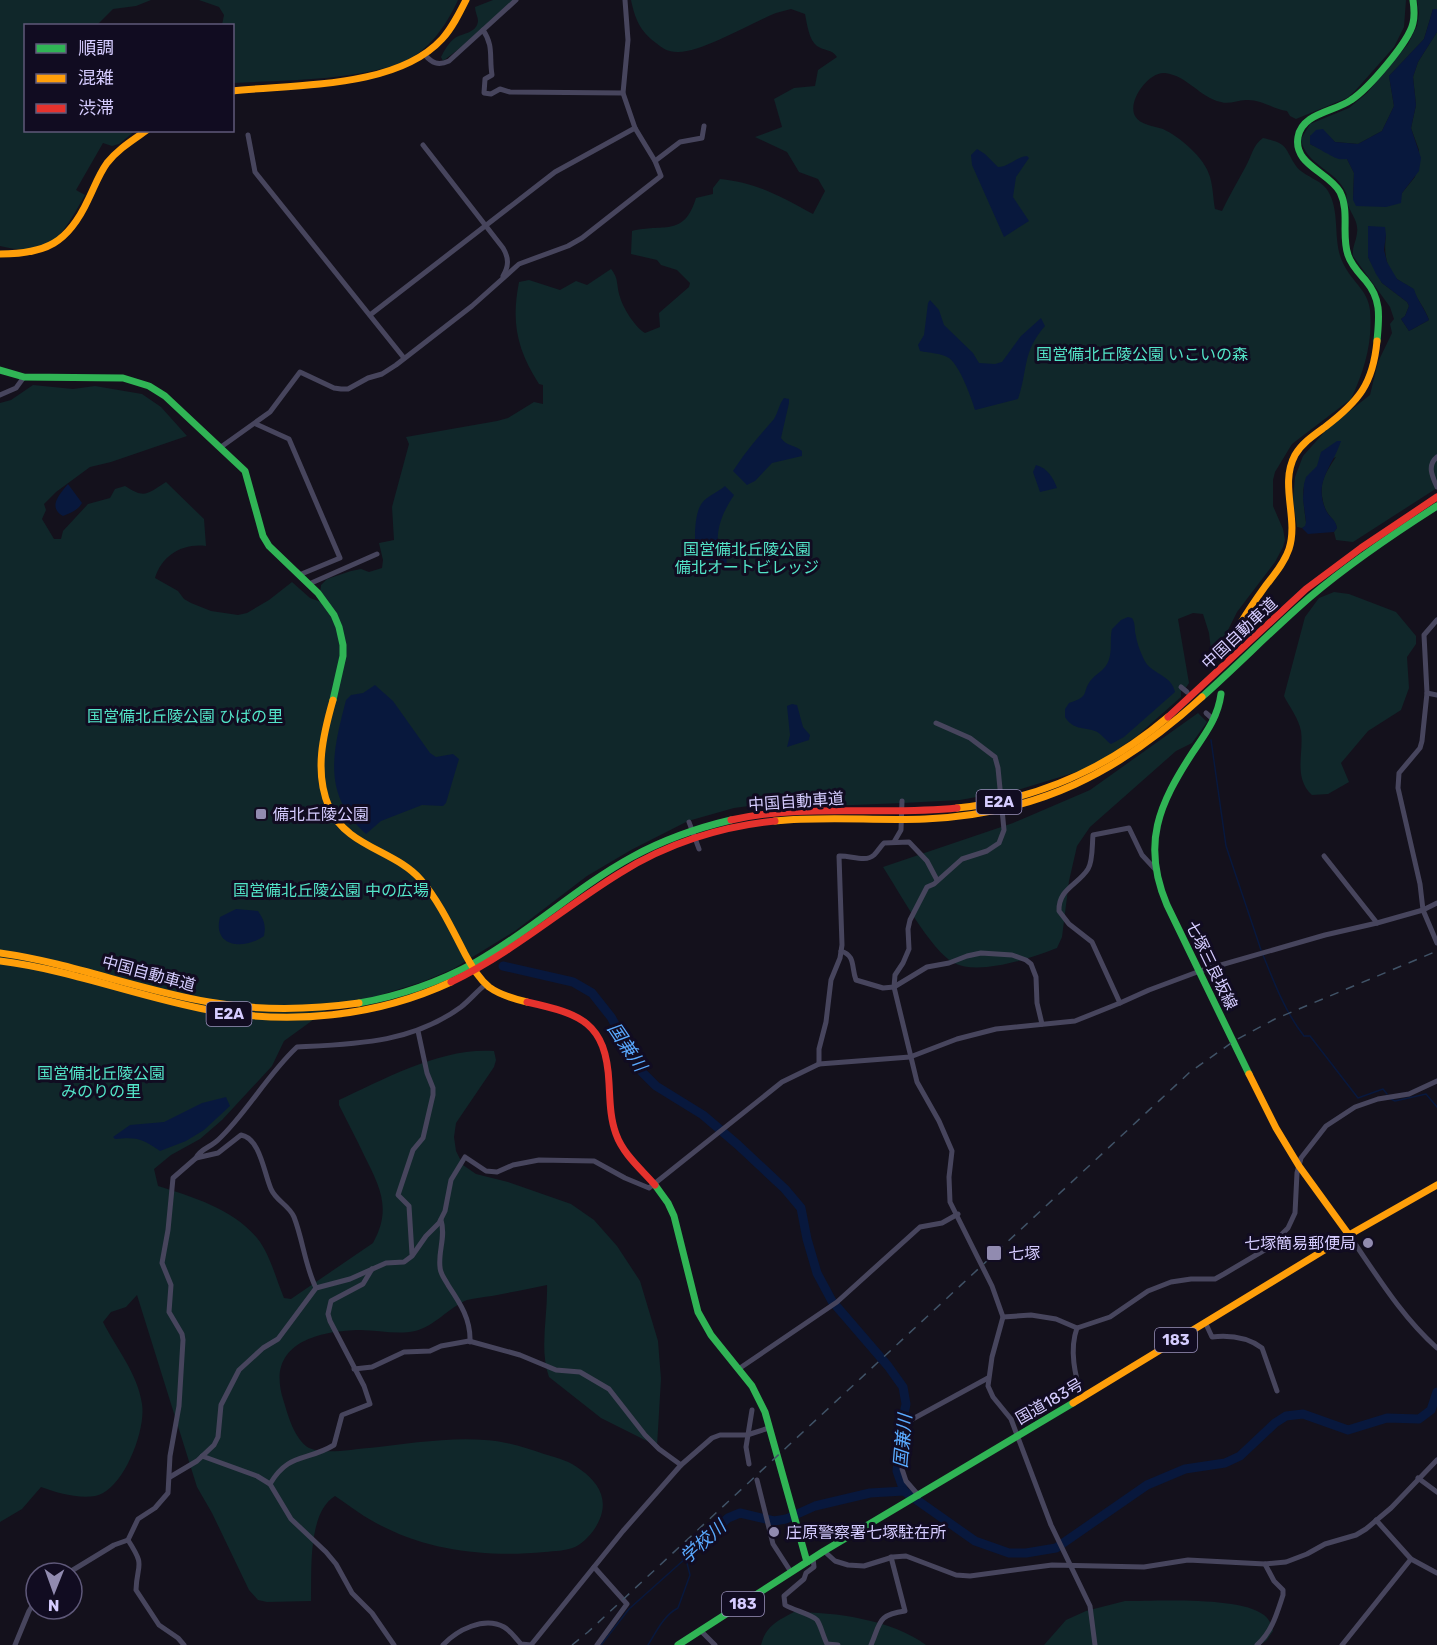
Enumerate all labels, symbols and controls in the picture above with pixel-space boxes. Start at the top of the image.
legend [24,24,234,132]
text: 順調 [78,37,114,59]
text: 混雑 [78,67,114,89]
text: 渋滞 [78,97,114,119]
park label: 国営備北丘陵公園 いこいの森 [1036,345,1248,364]
park label: 国営備北丘陵公園 備北オートビレッジ [675,540,819,577]
street label: 中国自動車道 [1198,594,1281,673]
park label: 国営備北丘陵公園 ひばの里 [87,707,283,726]
street label: 中国自動車道 [747,789,845,814]
road number: E2A [976,790,1022,814]
place label: 備北丘陵公園 [273,805,369,824]
marker: 備北丘陵公園 [254,807,268,821]
park label: 国営備北丘陵公園 中の広場 [233,881,429,900]
street label: 七塚三良坂線 [1182,918,1241,1013]
street label: 中国自動車道 [100,952,198,995]
road number: E2A [206,1002,252,1026]
water label: 国兼川 [603,1018,652,1077]
park label: 国営備北丘陵公園 みのりの里 [37,1064,165,1101]
place label: 七塚簡易郵便局 [1244,1234,1356,1253]
marker: 七塚簡易郵便局 [1361,1236,1375,1250]
marker: 七塚 [985,1244,1003,1262]
place label: 七塚 [1008,1244,1040,1263]
road number: 183 [1155,1328,1197,1352]
street label: 国道183号 [1012,1375,1086,1428]
water label: 国兼川 [890,1411,916,1469]
water label: 学校川 [676,1514,732,1568]
place label: 庄原警察署七塚駐在所 [786,1523,946,1542]
marker: 庄原警察署七塚駐在所 [767,1525,781,1539]
north arrow [24,1561,84,1621]
road number: 183 [722,1592,764,1616]
text: N [48,1596,60,1615]

